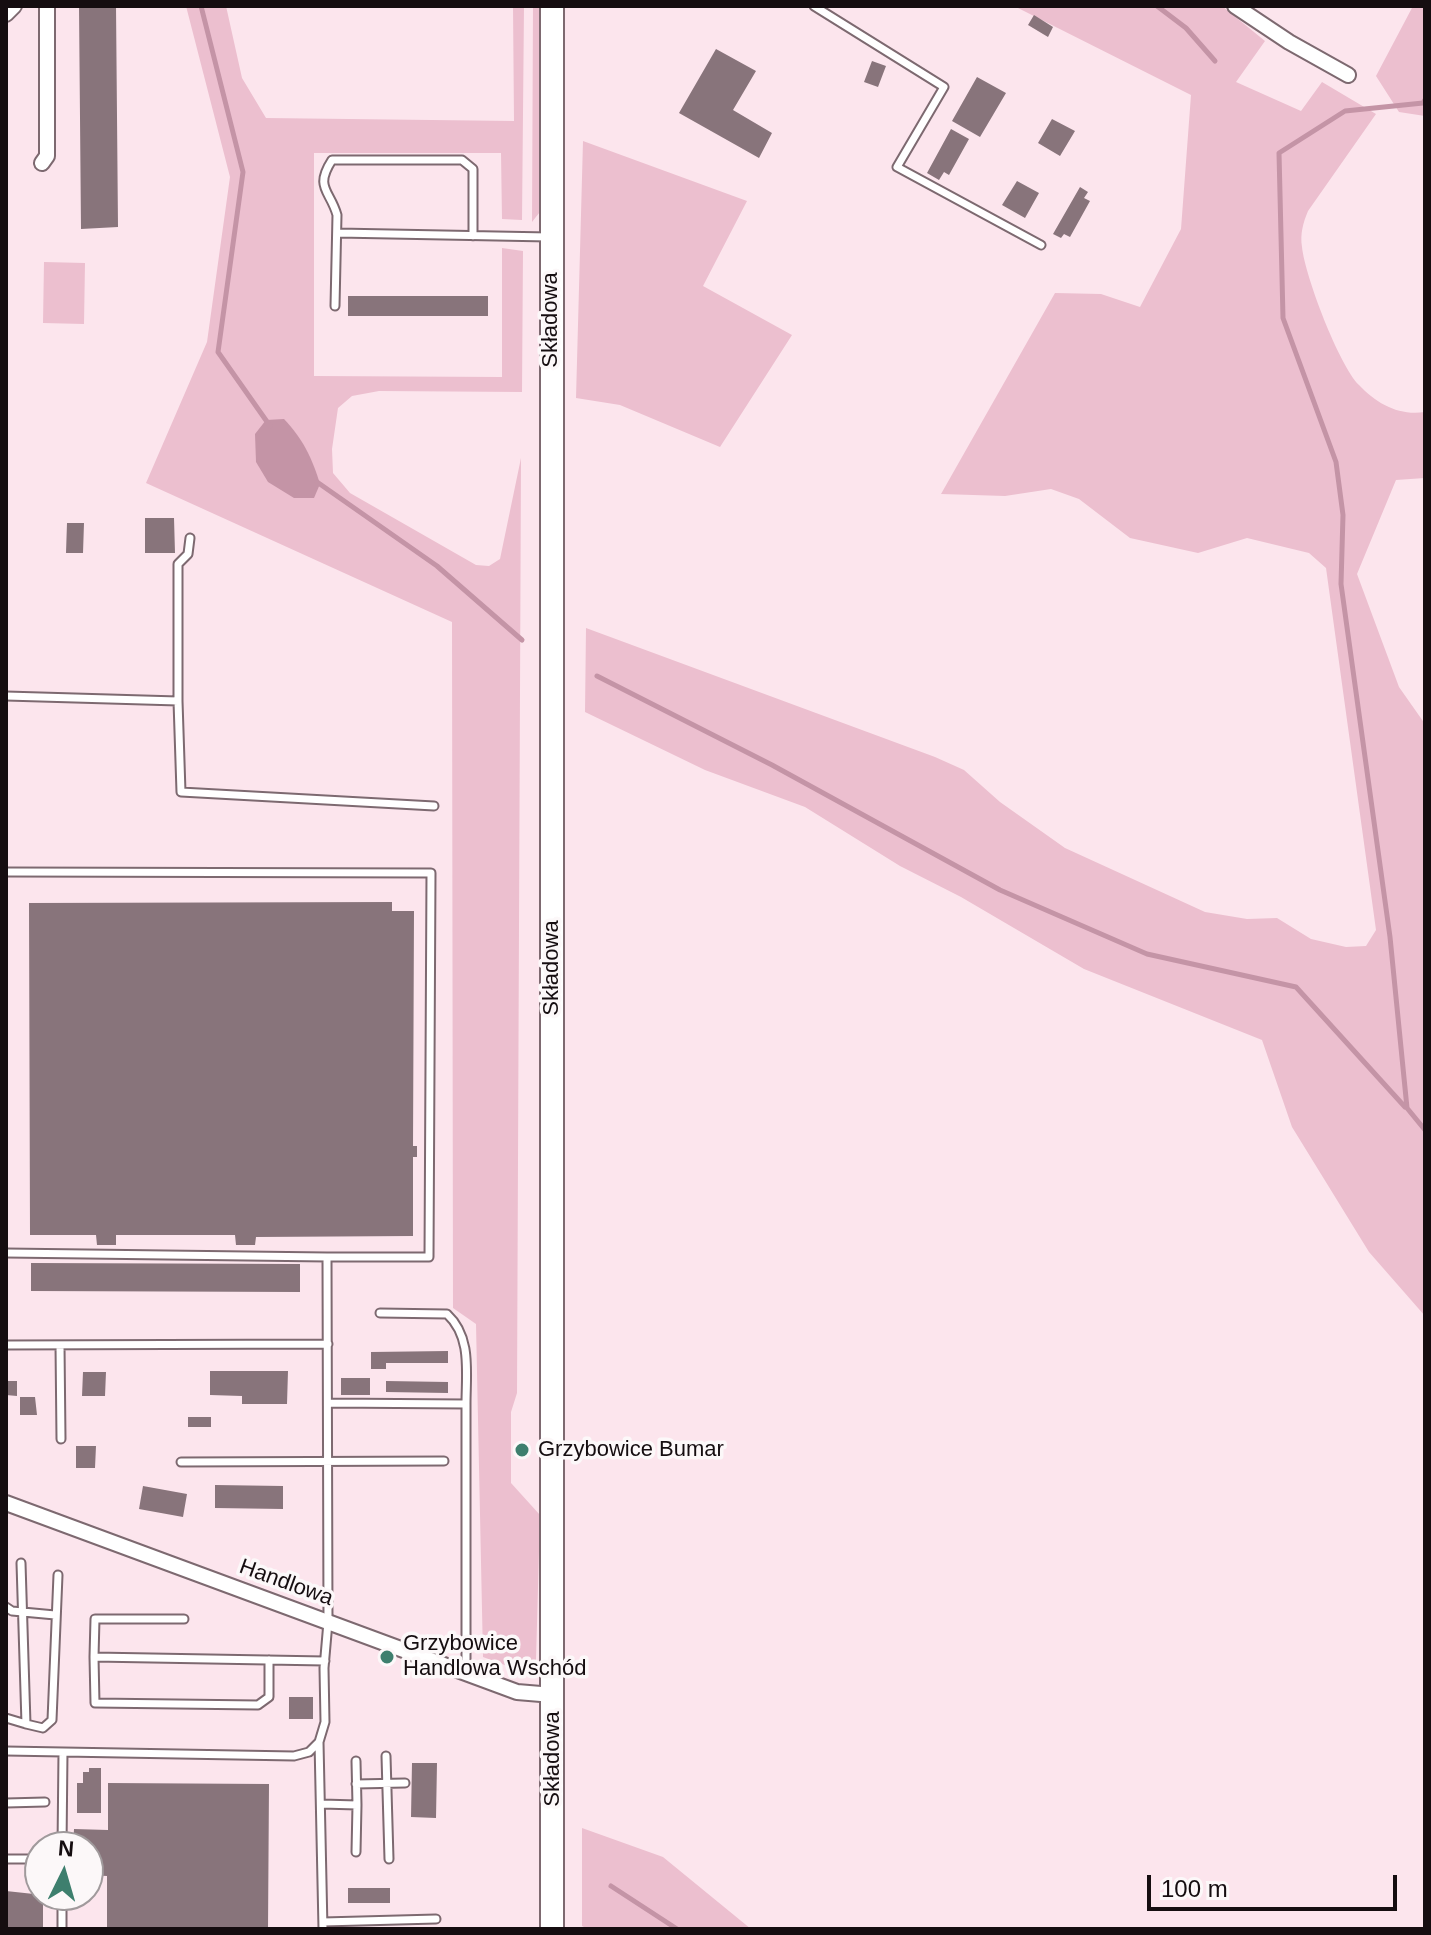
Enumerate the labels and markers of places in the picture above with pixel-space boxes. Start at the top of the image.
place label: Grzybowice Bumar [538,1437,724,1463]
marker: Grzybowice Bumar [513,1441,531,1459]
place label: Grzybowice Handlowa Wschód [403,1631,586,1682]
marker: Grzybowice Handlowa Wschód [378,1648,396,1666]

